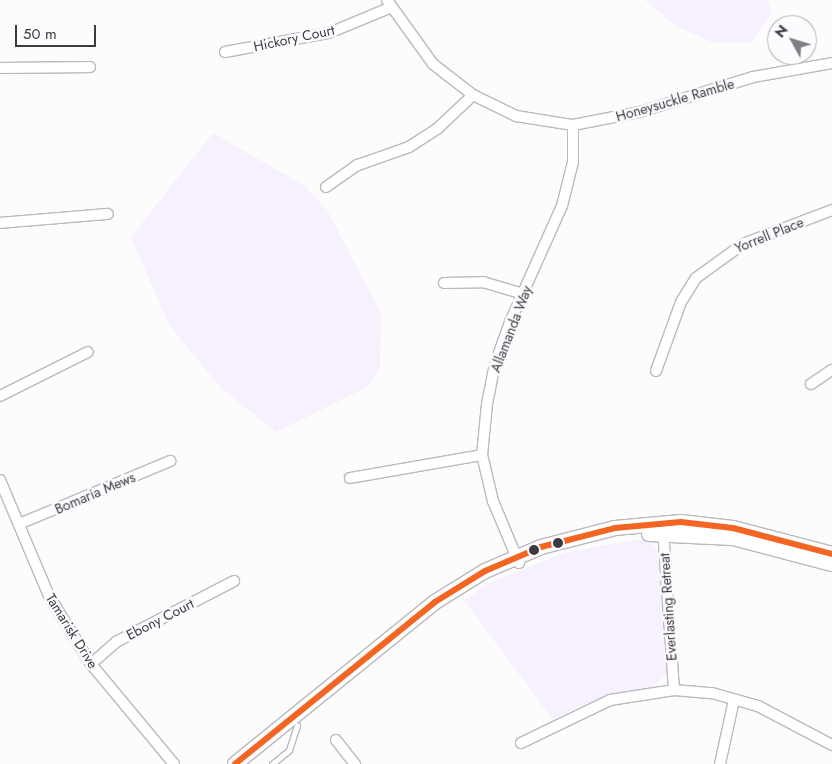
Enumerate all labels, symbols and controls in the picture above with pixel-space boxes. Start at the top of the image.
scale bar [18,15,99,47]
north arrow [767,15,817,65]
street label: Hickory Court [252,21,336,55]
text: N [770,21,792,42]
text: 50 m [23,23,57,45]
street label: Honeysuckle Ramble [614,75,736,125]
street label: Yorrell Place [732,214,806,256]
street label: Allamanda Way [487,283,535,375]
street label: Bomaria Mews [52,468,138,518]
unlabelled marker [553,538,563,548]
unlabelled marker [529,545,539,555]
street label: Everlasting Retreat [656,552,680,662]
street label: Tamarisk Drive [42,590,102,672]
street label: Ebony Court [123,595,197,643]

